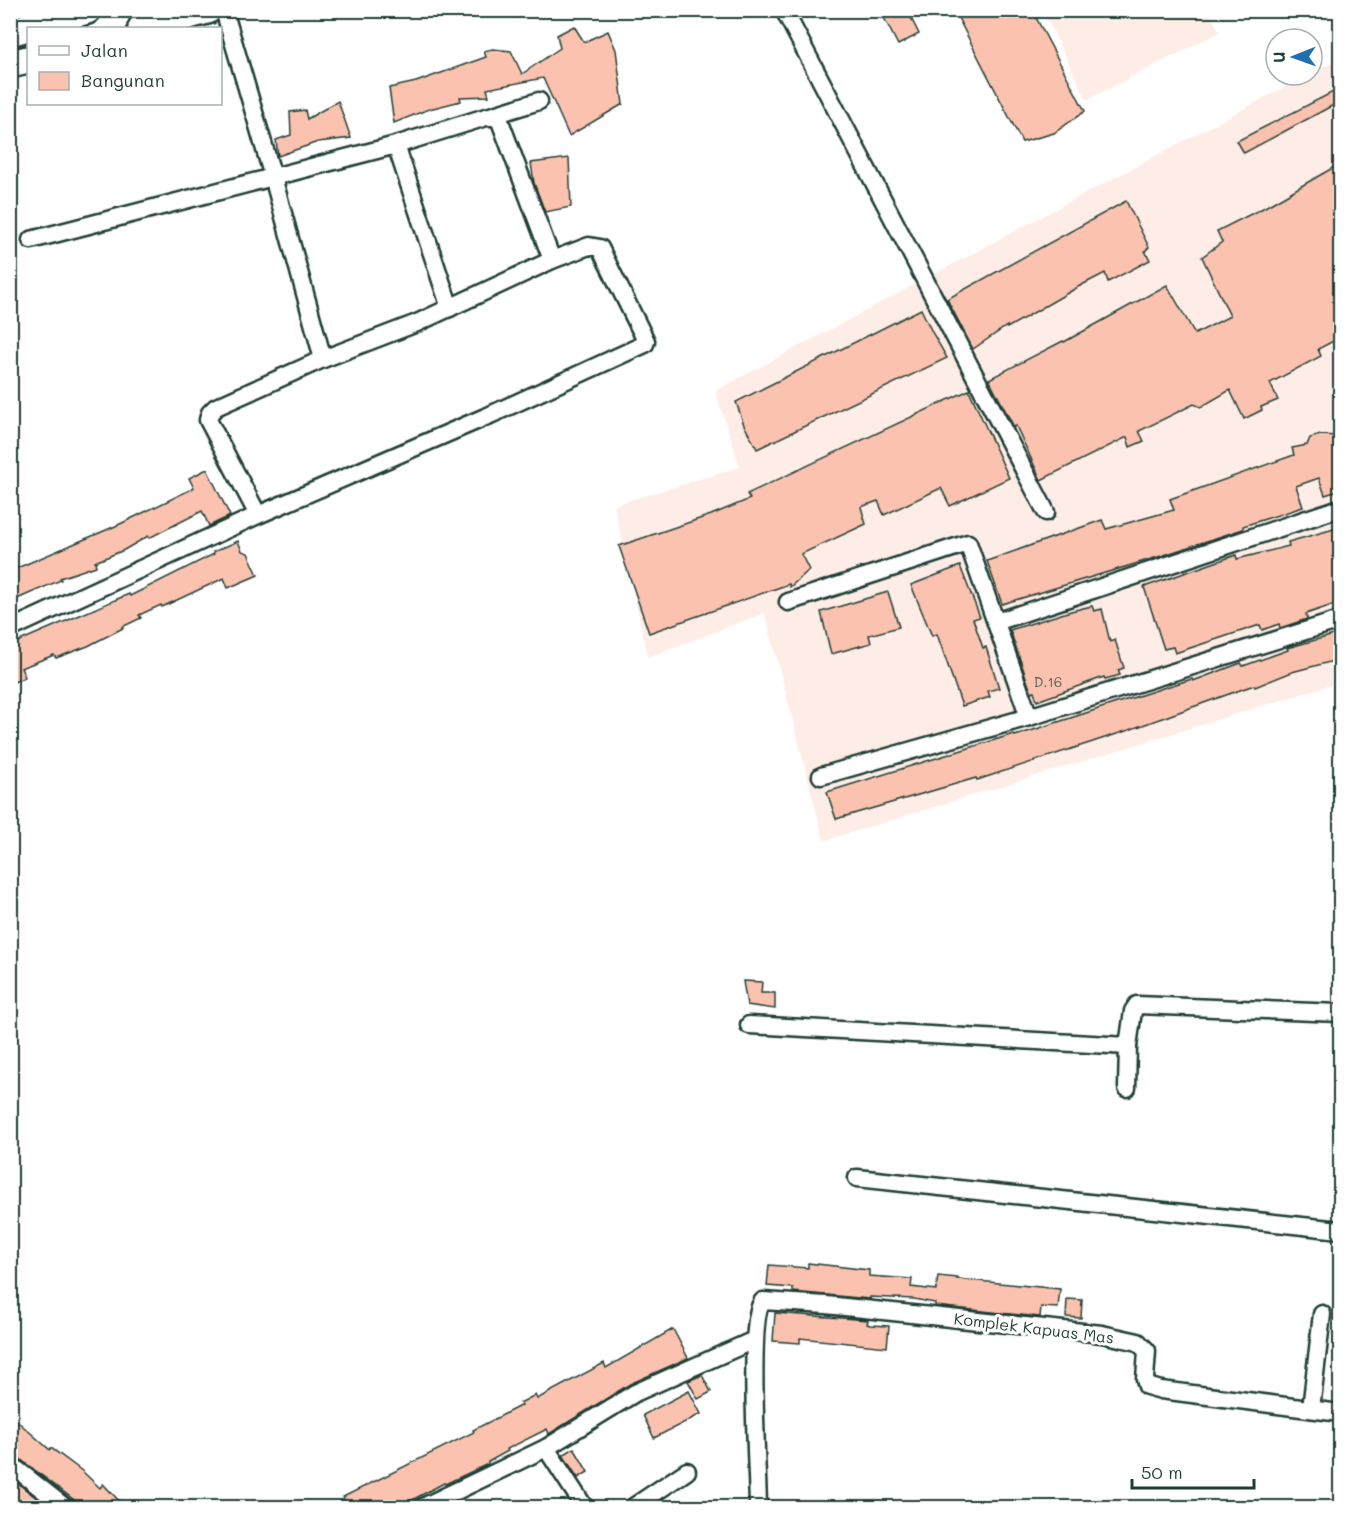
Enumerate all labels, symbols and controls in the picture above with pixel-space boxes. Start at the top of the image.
legend [27,27,222,105]
north arrow [1264,27,1324,87]
text: Jalan [81,38,128,62]
text: U [1268,51,1289,63]
text: Bangunan [81,68,165,92]
house number: D.16 [1034,672,1062,691]
street label: Komplek Kapuas Mas [953,1307,1115,1348]
scale bar [1132,1452,1254,1490]
text: 50 m [1141,1460,1183,1484]

